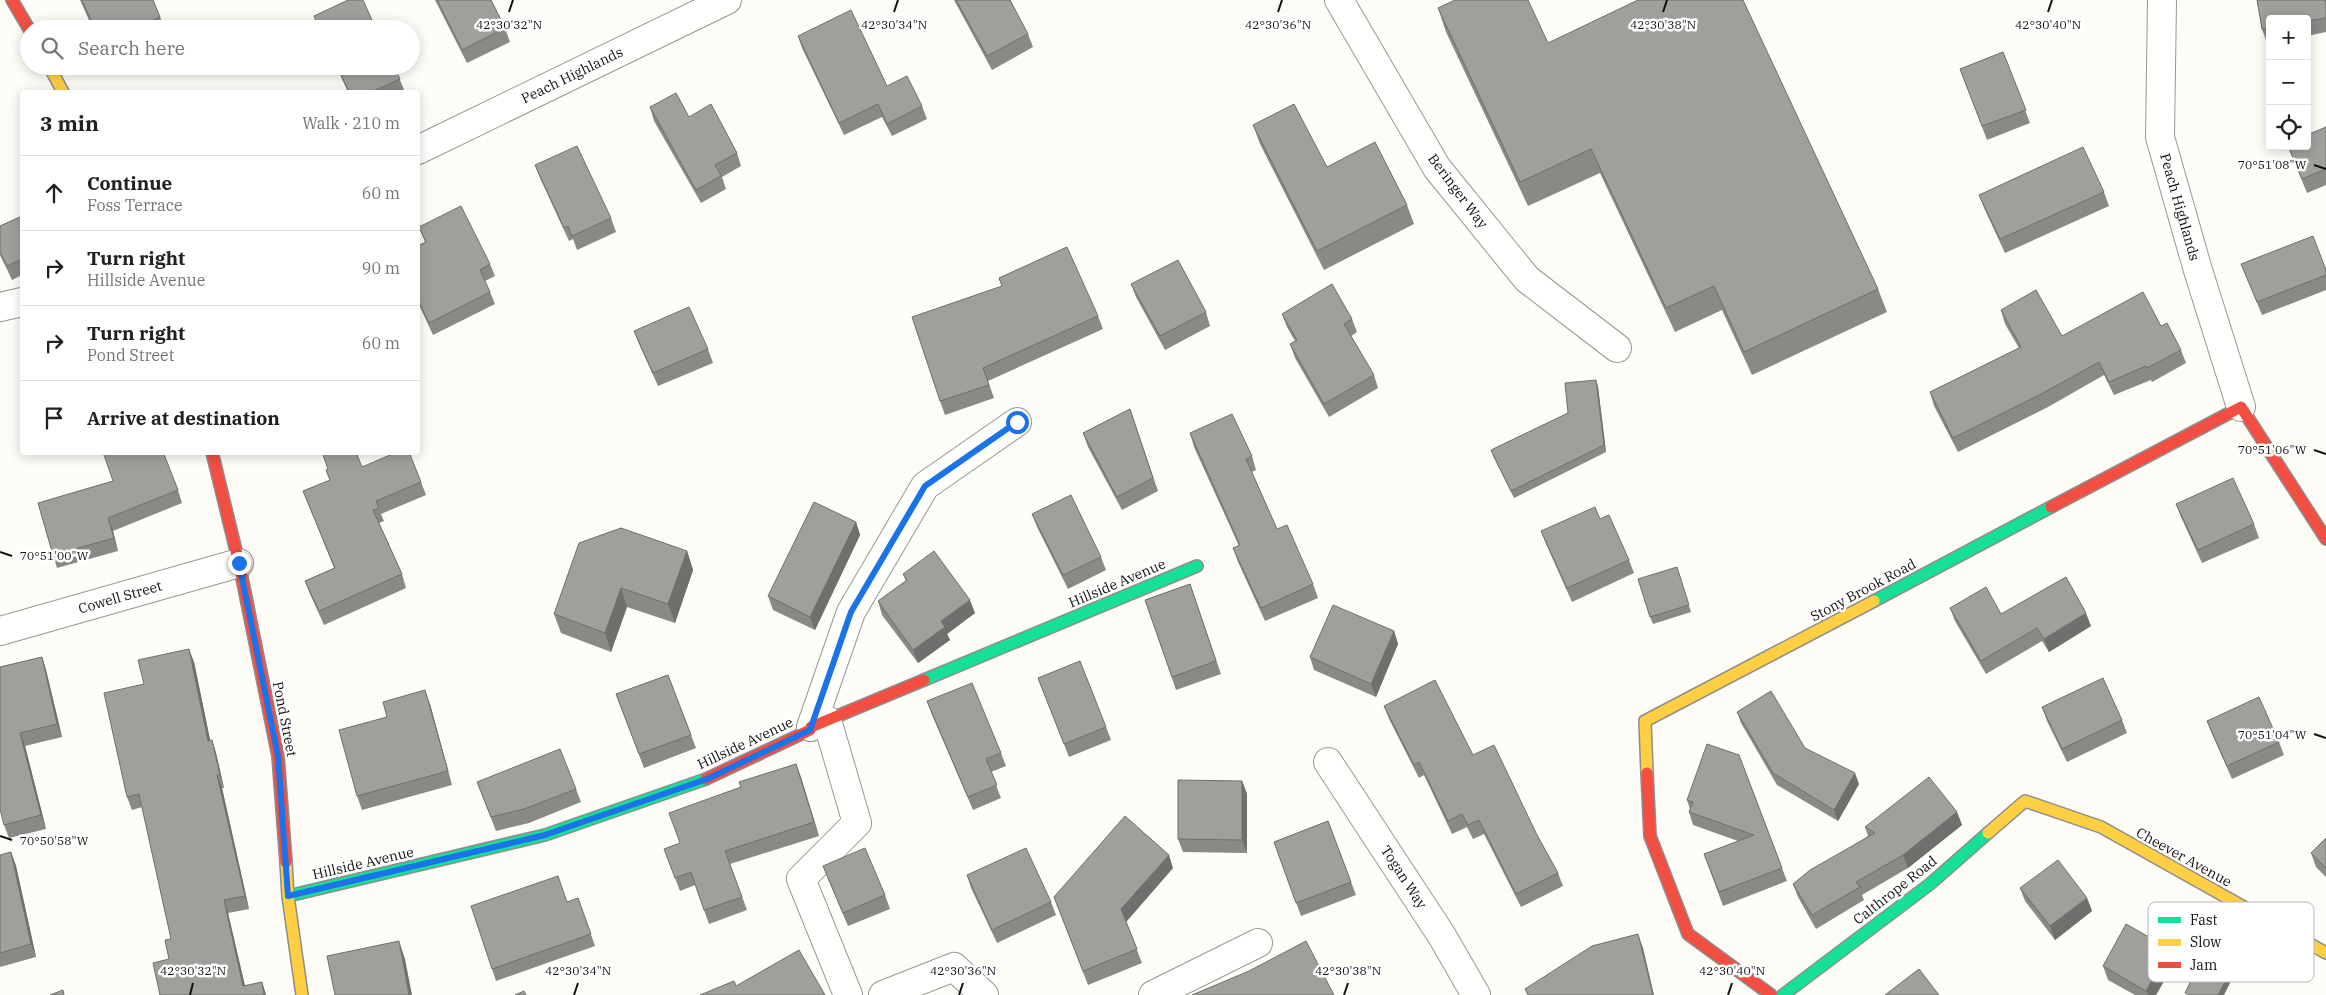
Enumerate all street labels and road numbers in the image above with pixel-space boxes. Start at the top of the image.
street label: Peach Highlands [518,43,626,107]
street label: Beringer Way [1424,150,1492,232]
street label: Peach Highlands [2156,151,2204,263]
street label: Hillside Avenue [1066,554,1168,612]
street label: Stony Brook Road [1807,554,1919,625]
street label: Cowell Street [76,576,164,618]
street label: Pond Street [269,680,301,758]
street label: Hillside Avenue [694,713,796,773]
street label: Cheever Avenue [2133,823,2235,891]
street label: Togan Way [1377,842,1431,912]
street label: Hillside Avenue [311,843,415,883]
street label: Calthrope Road [1849,851,1941,928]

